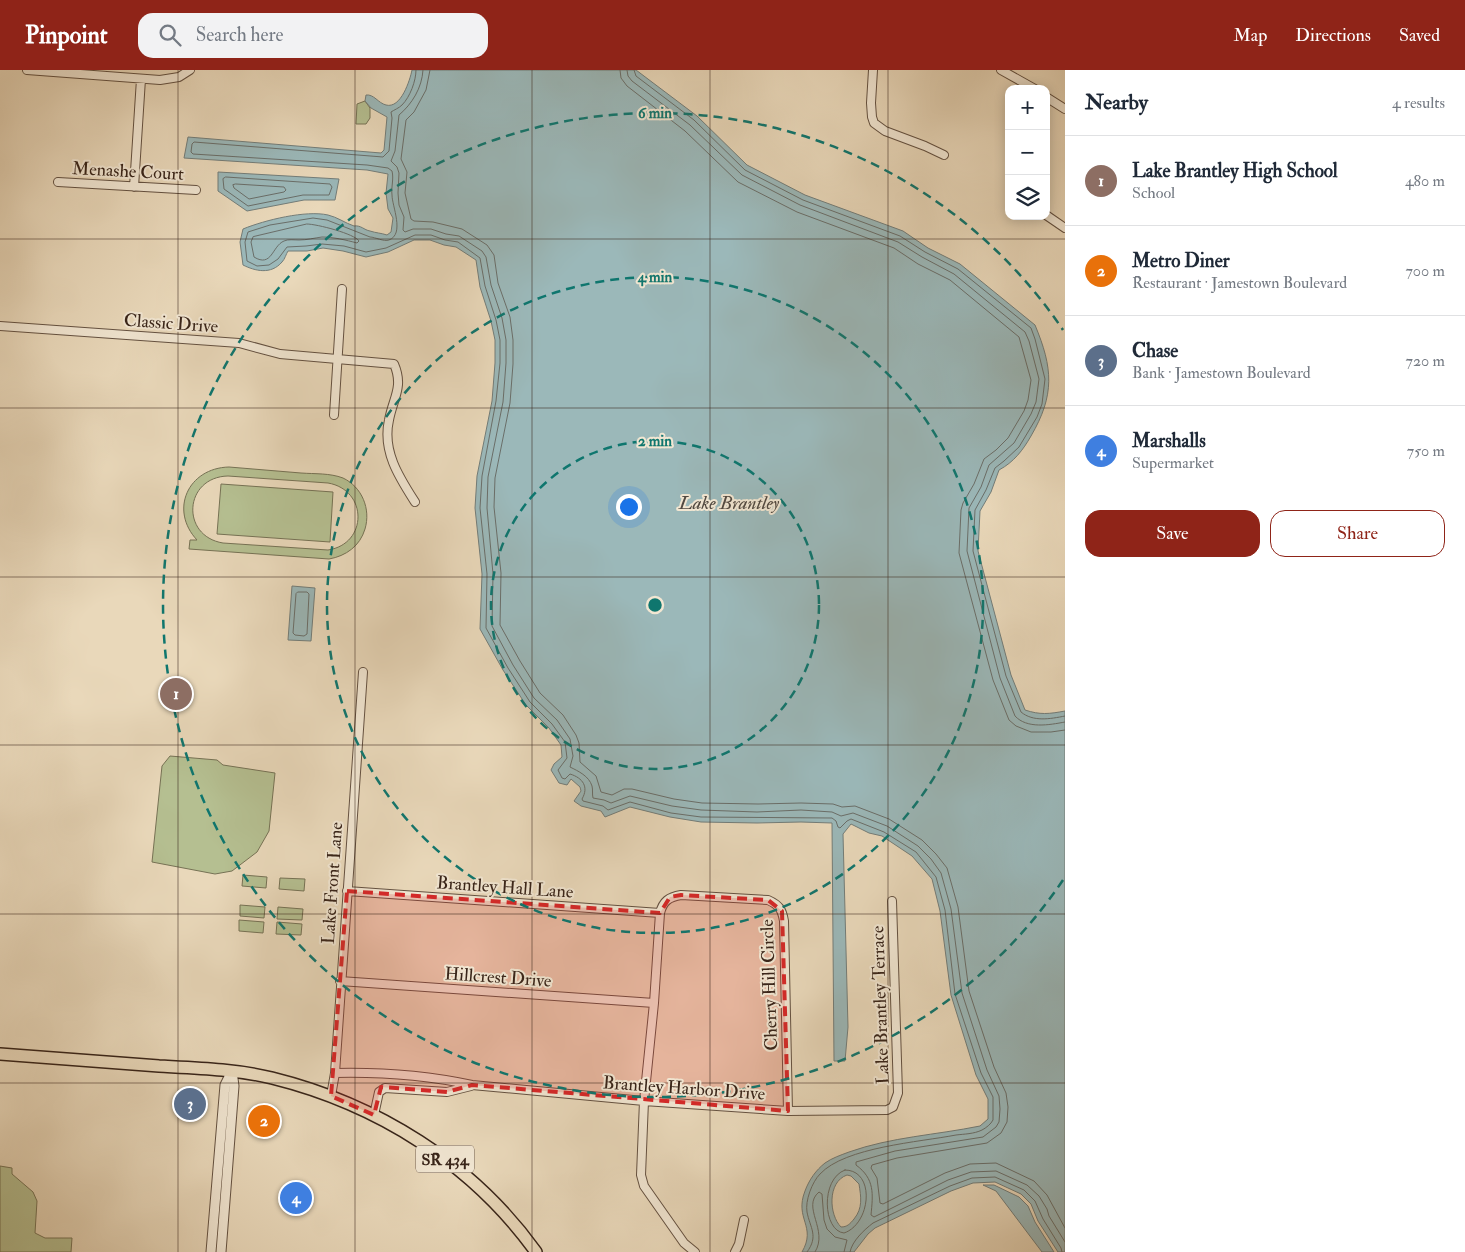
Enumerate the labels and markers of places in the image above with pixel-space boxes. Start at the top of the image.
centre of rings [646,596,664,614]
pin: 1 [160,675,192,713]
pin: 3 [174,1085,206,1123]
pin: 2 [248,1102,280,1140]
pin: 4 [280,1179,312,1217]

